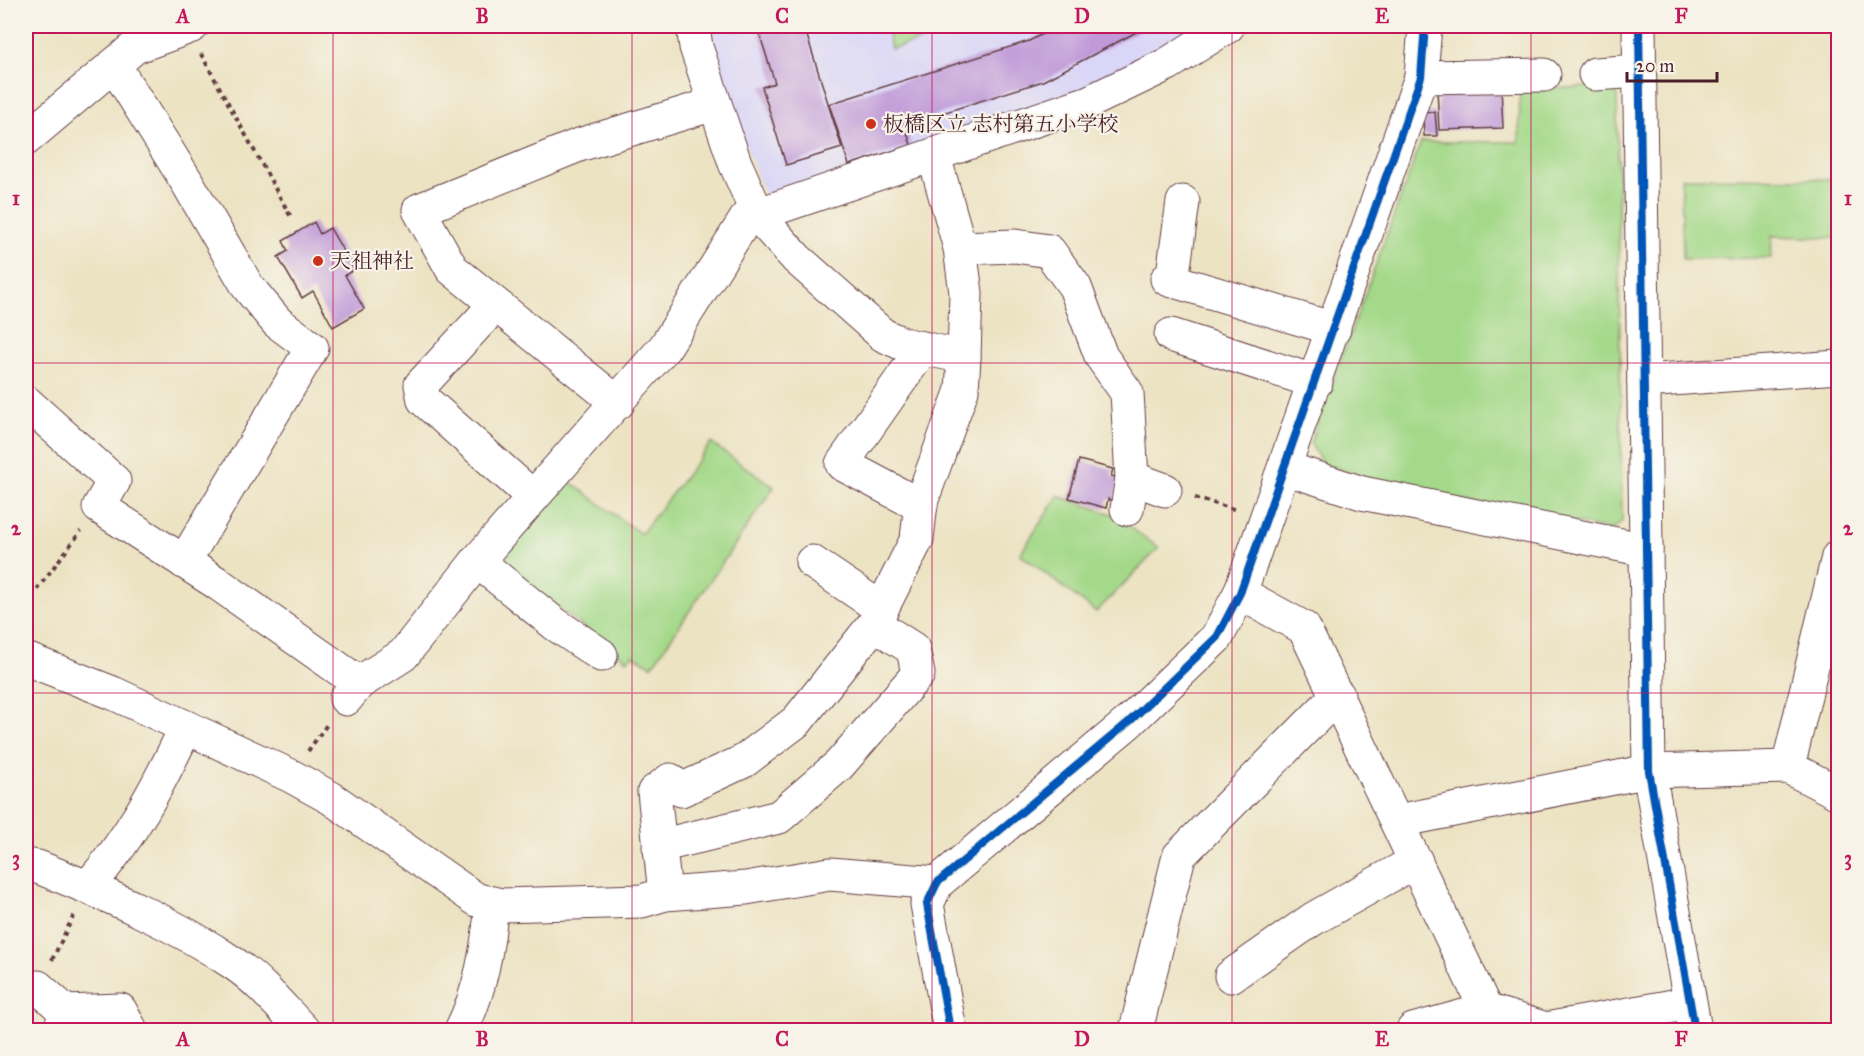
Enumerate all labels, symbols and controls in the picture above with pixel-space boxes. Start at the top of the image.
text: A [174,4,190,28]
text: B [475,4,489,28]
text: C [775,4,789,28]
text: D [1074,4,1090,28]
text: E [1375,4,1390,28]
text: F [1674,4,1688,28]
scale bar [1627,45,1717,83]
text: 20 m [1636,55,1674,77]
place label: 板橋区立 志村第五小学校 [883,111,1119,137]
marker: 板橋区立 志村第五小学校 [864,117,878,131]
text: 1 [12,186,20,210]
text: 1 [1844,186,1852,210]
place label: 天祖神社 [330,248,414,274]
marker: 天祖神社 [311,254,325,268]
text: 2 [11,516,22,540]
text: 2 [1843,516,1854,540]
text: 3 [12,846,20,871]
text: 3 [1844,846,1852,871]
text: A [174,1027,190,1051]
text: B [475,1027,489,1051]
text: C [775,1027,789,1051]
text: D [1074,1027,1090,1051]
text: E [1375,1027,1390,1051]
text: F [1674,1027,1688,1051]

